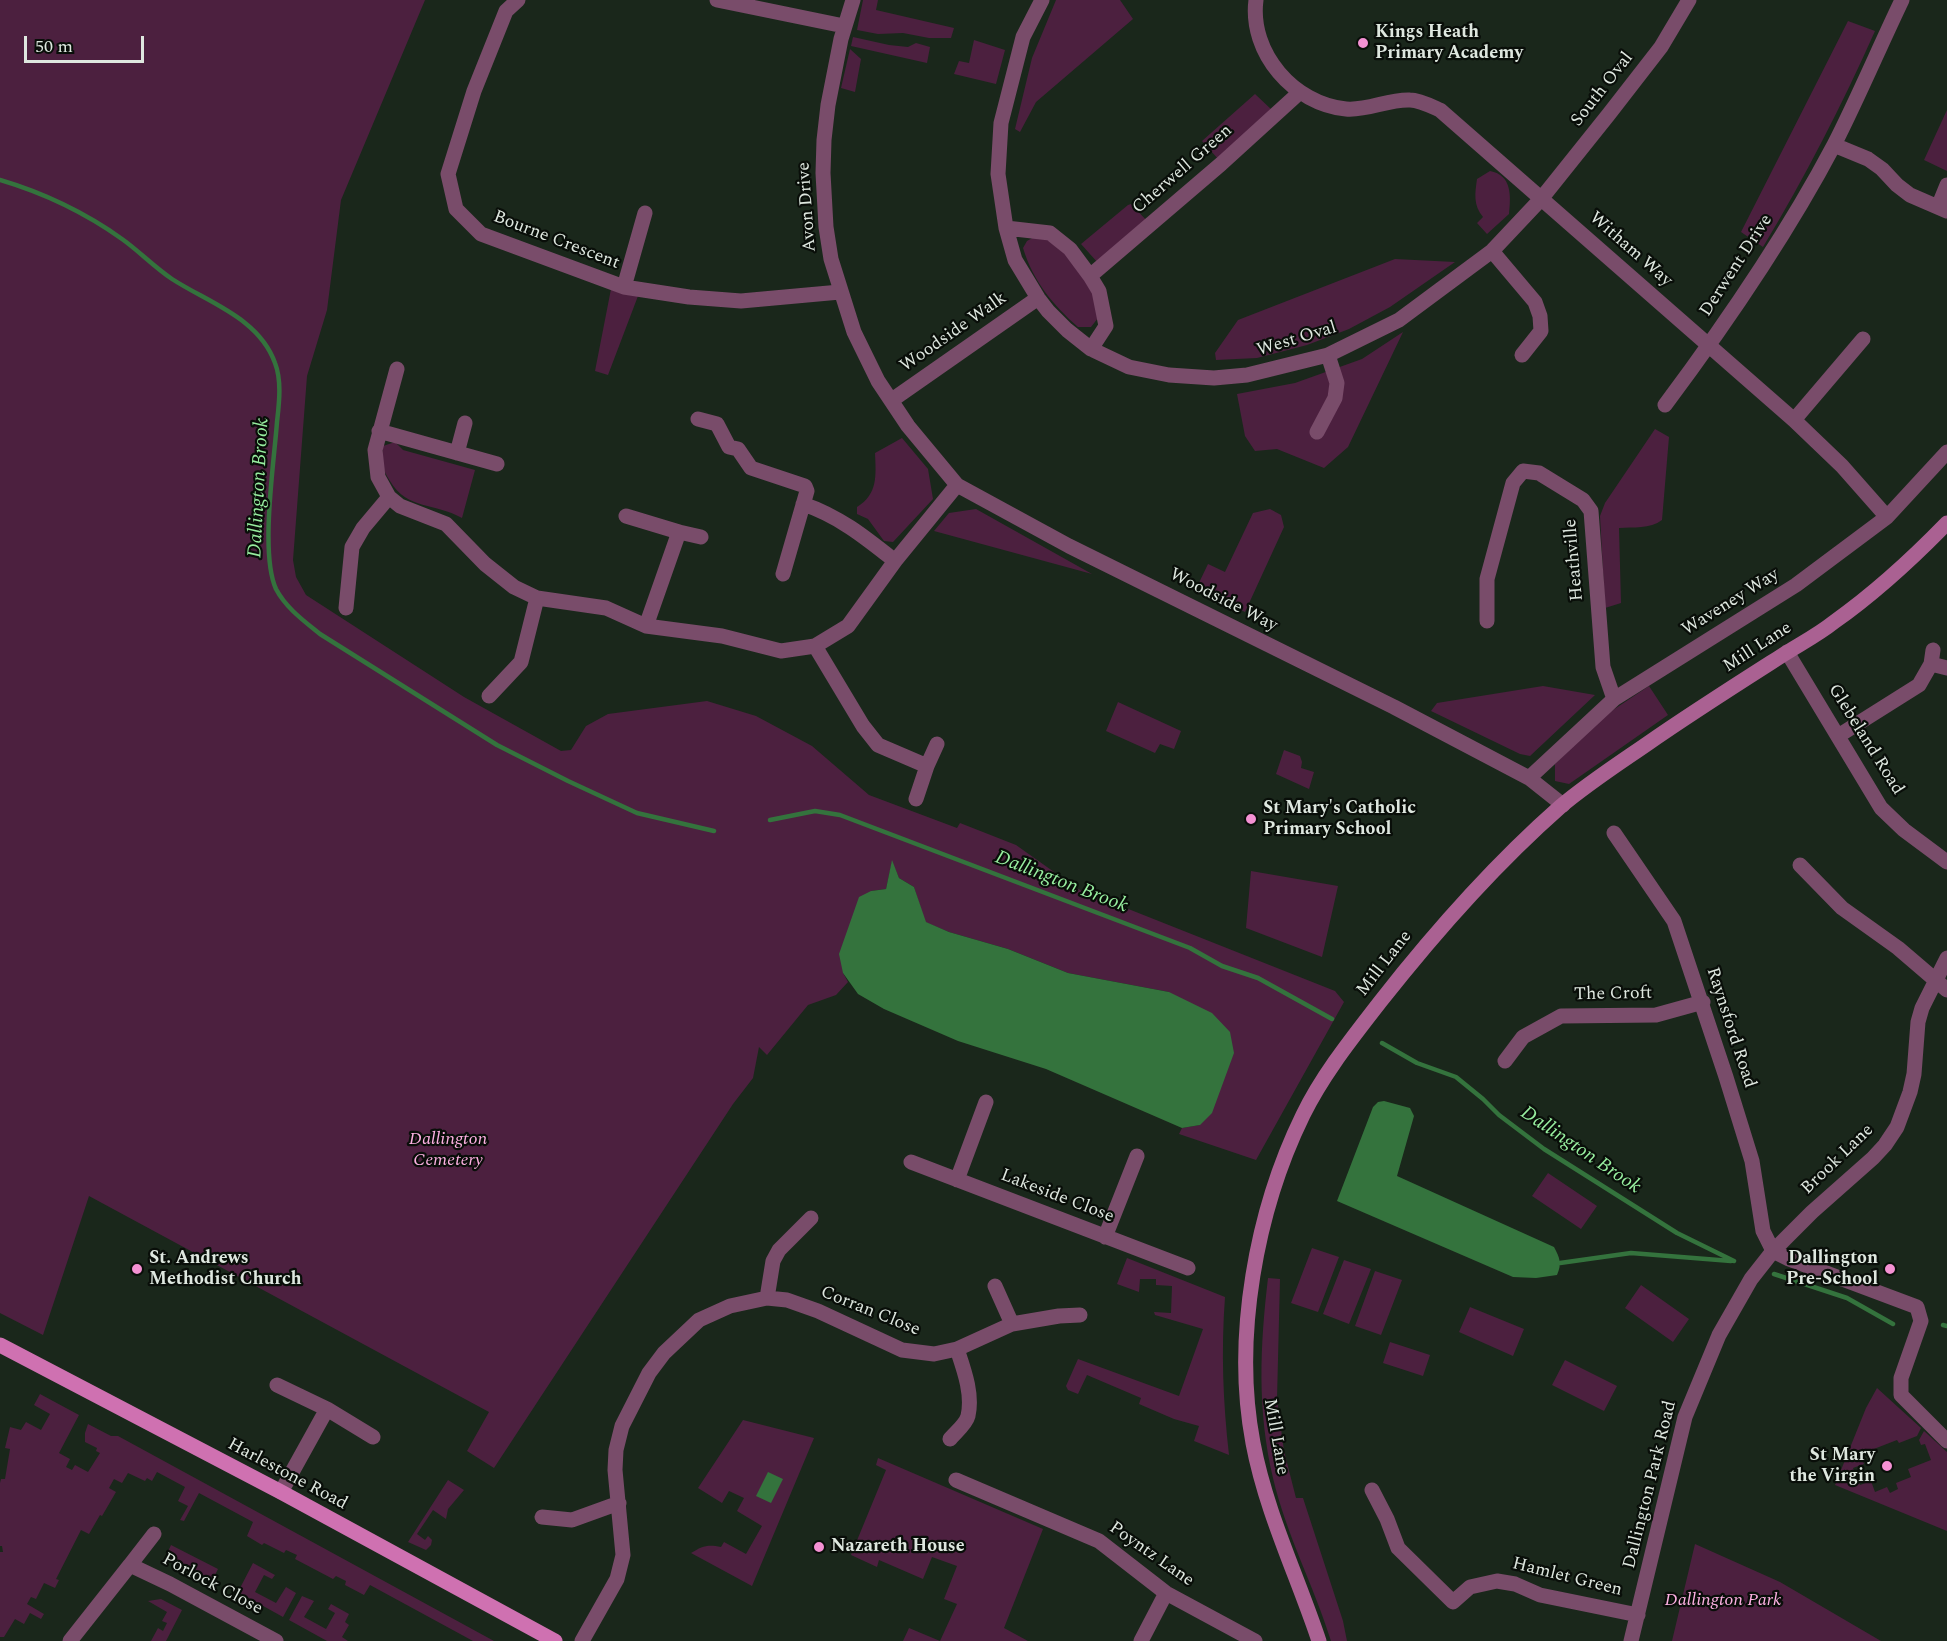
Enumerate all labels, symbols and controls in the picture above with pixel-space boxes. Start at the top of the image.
place label: Kings Heath Primary Academy [1375,22,1523,64]
scale bar [27,24,147,62]
text: 50 m [35,33,73,60]
marker: Kings Heath Primary Academy [1356,36,1370,50]
street label: South Oval [1567,48,1639,132]
street label: Cherwell Green [1129,121,1237,219]
street label: Avon Drive [794,161,822,253]
street label: Bourne Crescent [490,207,622,275]
street label: Witham Way [1584,208,1676,292]
street label: Derwent Drive [1696,211,1778,321]
street label: Woodside Walk [897,288,1011,378]
street label: West Oval [1255,318,1339,362]
water label: Dallington Brook [244,417,276,559]
street label: Heathville [1561,518,1589,602]
street label: Woodside Way [1165,565,1281,637]
street label: Waveney Way [1678,565,1784,641]
street label: Mill Lane [1720,618,1796,678]
street label: Glebeland Road [1822,681,1908,799]
place label: St Mary's Catholic Primary School [1263,798,1416,840]
marker: St Mary's Catholic Primary School [1244,812,1258,826]
water label: Dallington Brook [991,847,1131,919]
street label: Mill Lane [1353,927,1417,1001]
street label: Raynsford Road [1700,965,1760,1091]
street label: The Croft [1574,984,1652,1006]
water label: Dallington Brook [1515,1102,1645,1200]
street label: Brook Lane [1797,1120,1879,1200]
park label: Dallington Cemetery [409,1129,487,1172]
street label: Lakeside Close [997,1165,1117,1229]
place label: St. Andrews Methodist Church [149,1248,302,1290]
place label: Dallington Pre-School [1786,1248,1878,1290]
marker: St. Andrews Methodist Church [130,1262,144,1276]
marker: Dallington Pre-School [1883,1262,1897,1276]
street label: Corran Close [817,1282,923,1342]
street label: Mill Lane [1258,1397,1292,1477]
street label: Dallington Park Road [1620,1399,1682,1571]
street label: Harlestone Road [223,1434,351,1516]
place label: St Mary the Virgin [1790,1445,1875,1488]
marker: St Mary the Virgin [1880,1459,1894,1473]
street label: Poyntz Lane [1104,1518,1198,1592]
place label: Nazareth House [831,1536,965,1558]
marker: Nazareth House [812,1540,826,1554]
street label: Porlock Close [158,1549,266,1621]
street label: Hamlet Green [1510,1554,1624,1602]
park label: Dallington Park [1665,1590,1781,1612]

